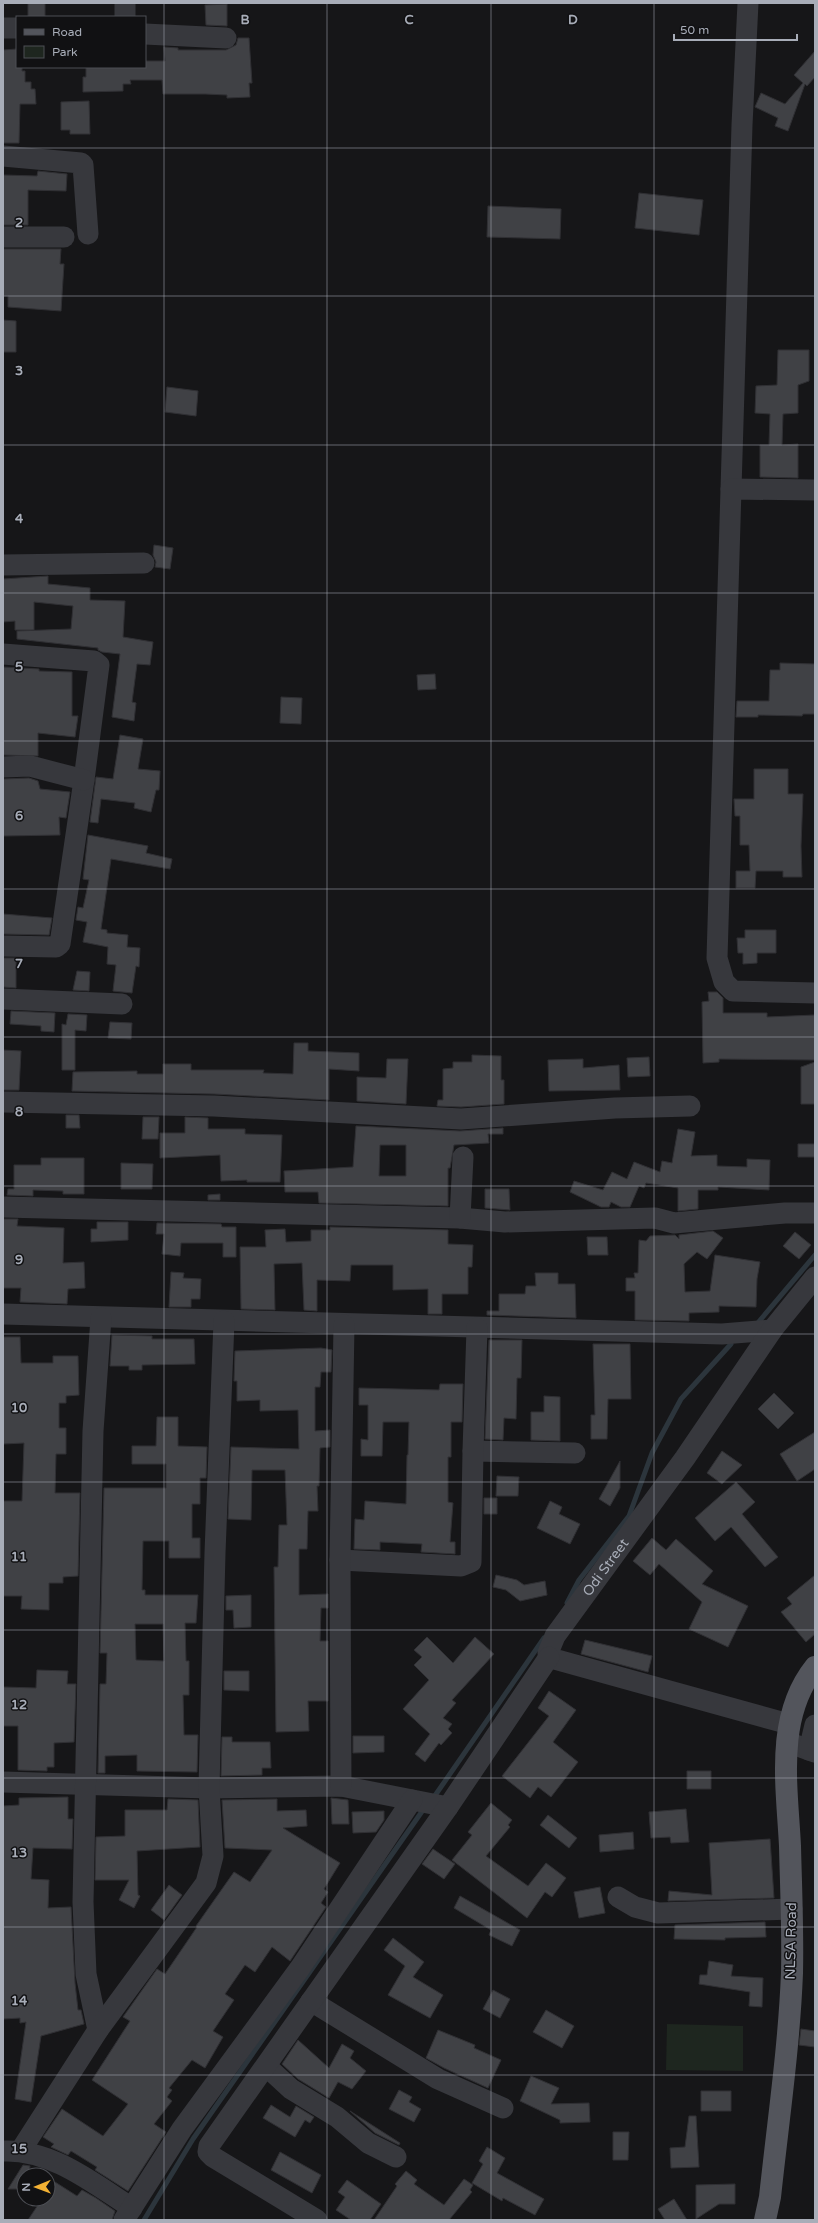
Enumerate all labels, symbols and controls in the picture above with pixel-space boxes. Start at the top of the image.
text: B [240,12,250,28]
text: C [404,12,414,28]
text: D [568,12,578,28]
legend [16,16,146,68]
scale bar [674,16,797,42]
text: 50 m [680,23,709,37]
text: Road [52,25,82,39]
text: Park [52,45,78,59]
text: 2 [15,215,23,231]
text: 3 [15,363,23,379]
text: 4 [15,511,24,527]
text: 5 [15,659,23,675]
text: 6 [15,808,23,824]
text: 7 [15,956,23,972]
text: 8 [15,1104,23,1120]
text: 9 [15,1252,23,1268]
text: 10 [11,1400,27,1416]
street label: Odi Street [579,1534,632,1599]
text: 11 [11,1549,27,1565]
text: 12 [11,1697,27,1713]
text: 13 [11,1845,27,1861]
street label: NLSA Road [782,1902,800,1980]
text: 14 [11,1993,28,2009]
text: 15 [11,2141,27,2157]
north arrow [16,2167,56,2207]
text: N [20,2183,33,2192]

